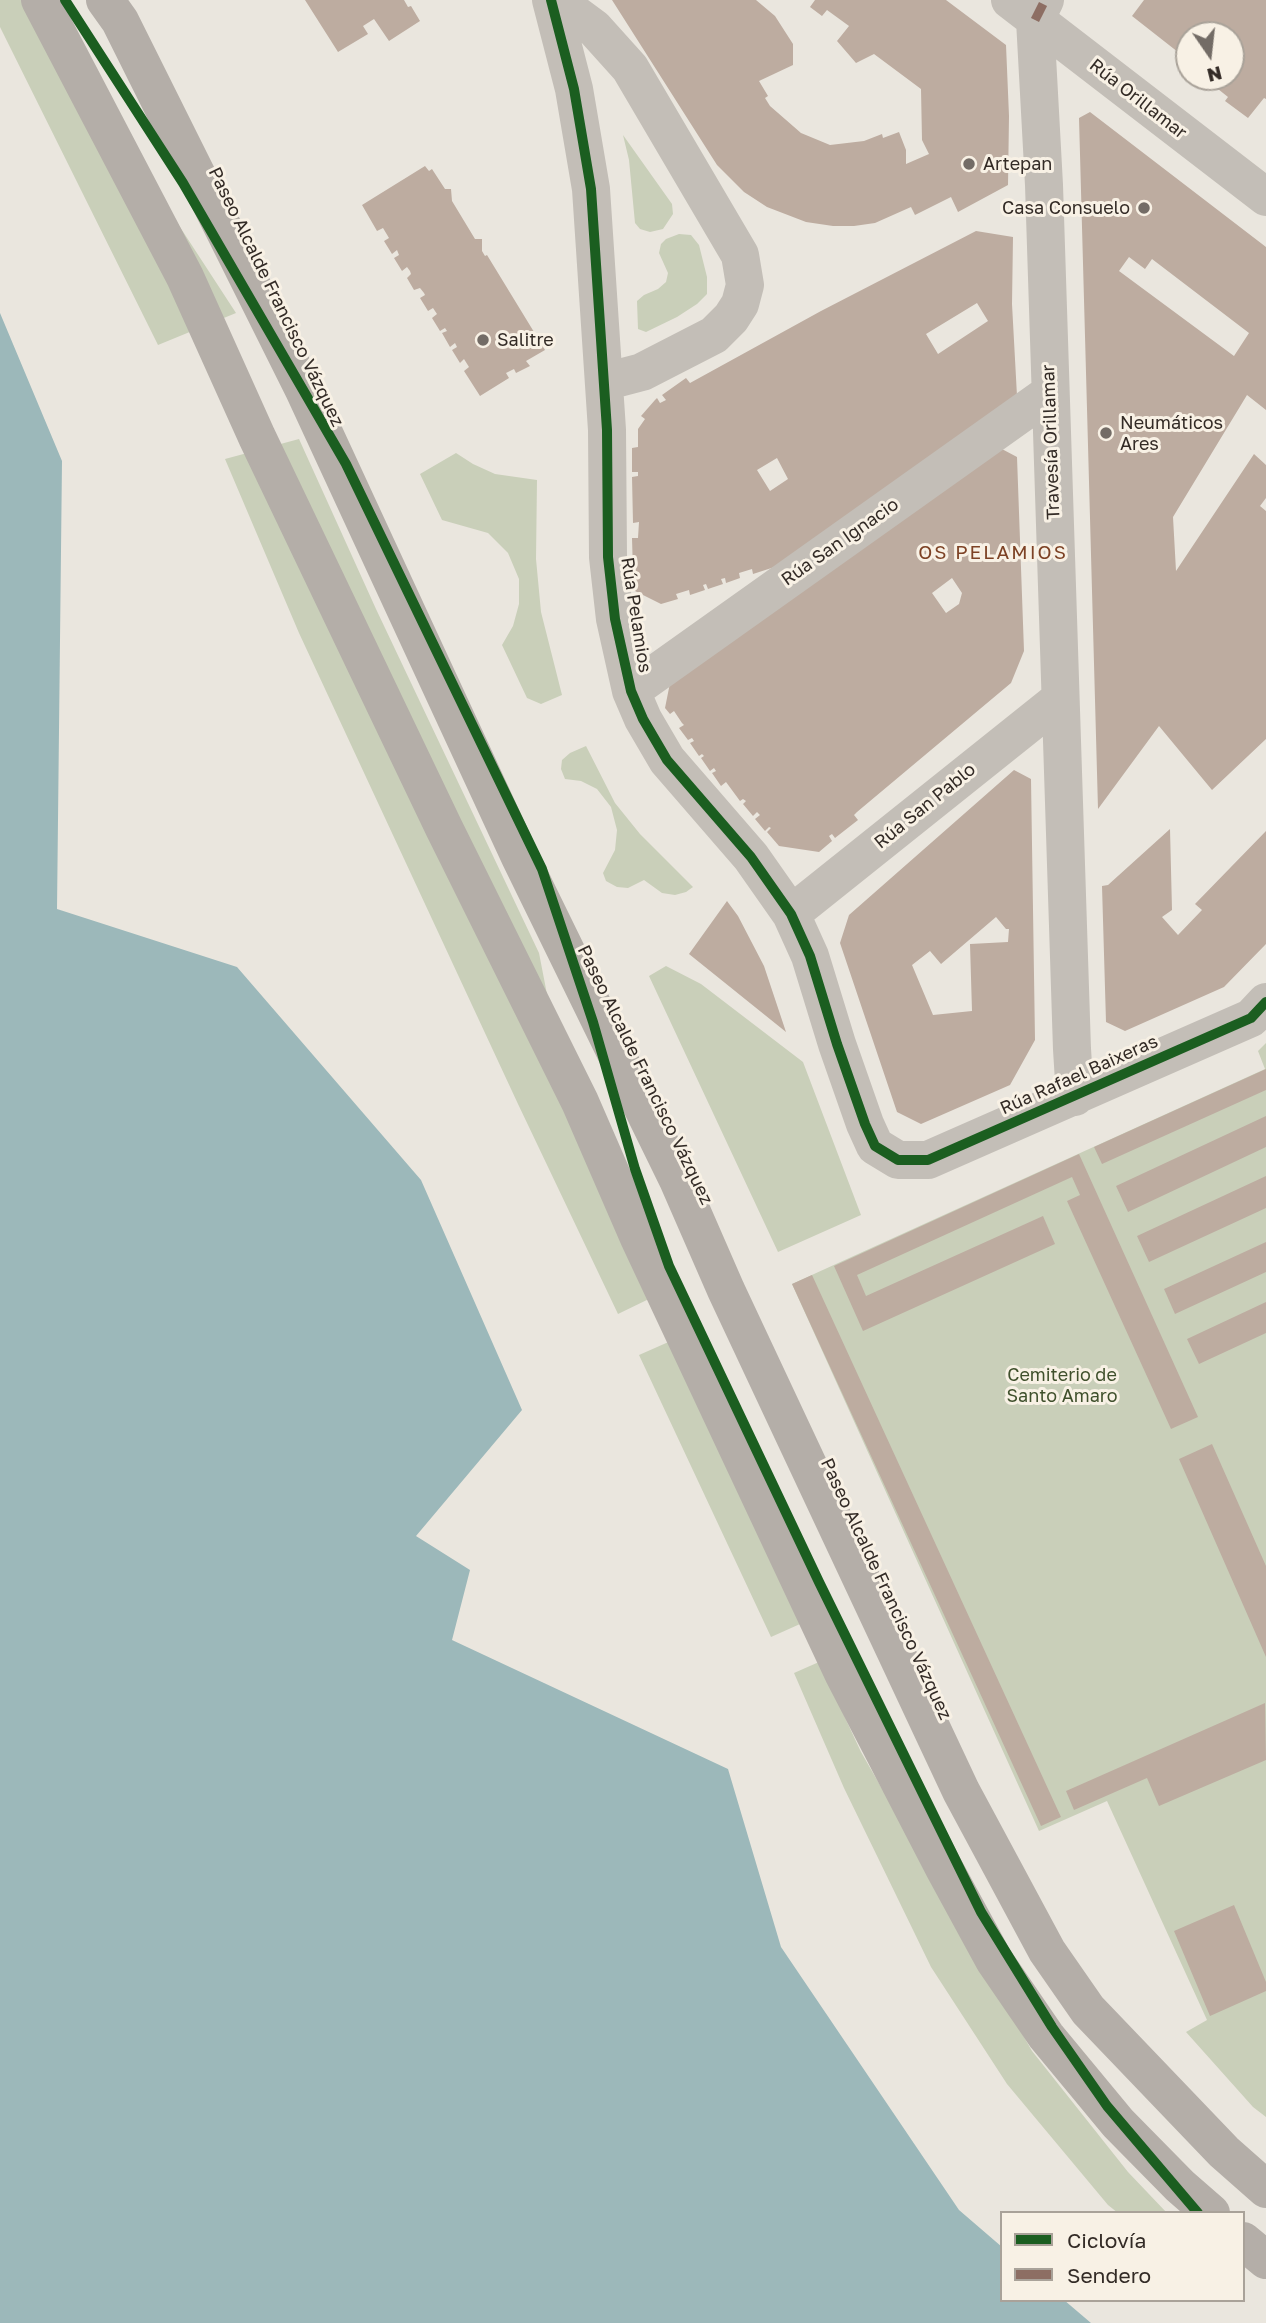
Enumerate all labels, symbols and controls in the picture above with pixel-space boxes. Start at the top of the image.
north arrow [1175,21,1245,91]
street label: Rúa Orillamar [1085,54,1191,144]
text: N [1205,62,1225,88]
place label: Artepan [983,153,1052,175]
marker: Artepan [961,156,977,172]
street label: Paseo Alcalde Francisco Vázquez [204,164,348,430]
place label: Casa Consuelo [1002,197,1130,219]
marker: Casa Consuelo [1136,200,1152,216]
place label: Salitre [497,329,554,351]
marker: Salitre [475,332,491,348]
street label: Travesía Orillamar [1037,364,1065,520]
place label: Neumáticos Ares [1120,412,1223,454]
marker: Neumáticos Ares [1098,425,1114,441]
street label: Rúa San Ignacio [777,494,903,590]
district label: OS PELAMIOS [920,542,1066,564]
street label: Rúa Pelamios [616,556,656,674]
street label: Rúa San Pablo [870,759,980,853]
street label: Paseo Alcalde Francisco Vázquez [573,942,717,1208]
street label: Rúa Rafael Baixeras [997,1030,1161,1120]
park label: Cemiterio de Santo Amaro [1007,1364,1117,1406]
street label: Paseo Alcalde Francisco Vázquez [816,1455,956,1723]
legend [1000,2211,1245,2302]
text: Ciclovía [1067,2227,1146,2253]
text: Sendero [1067,2262,1151,2288]

